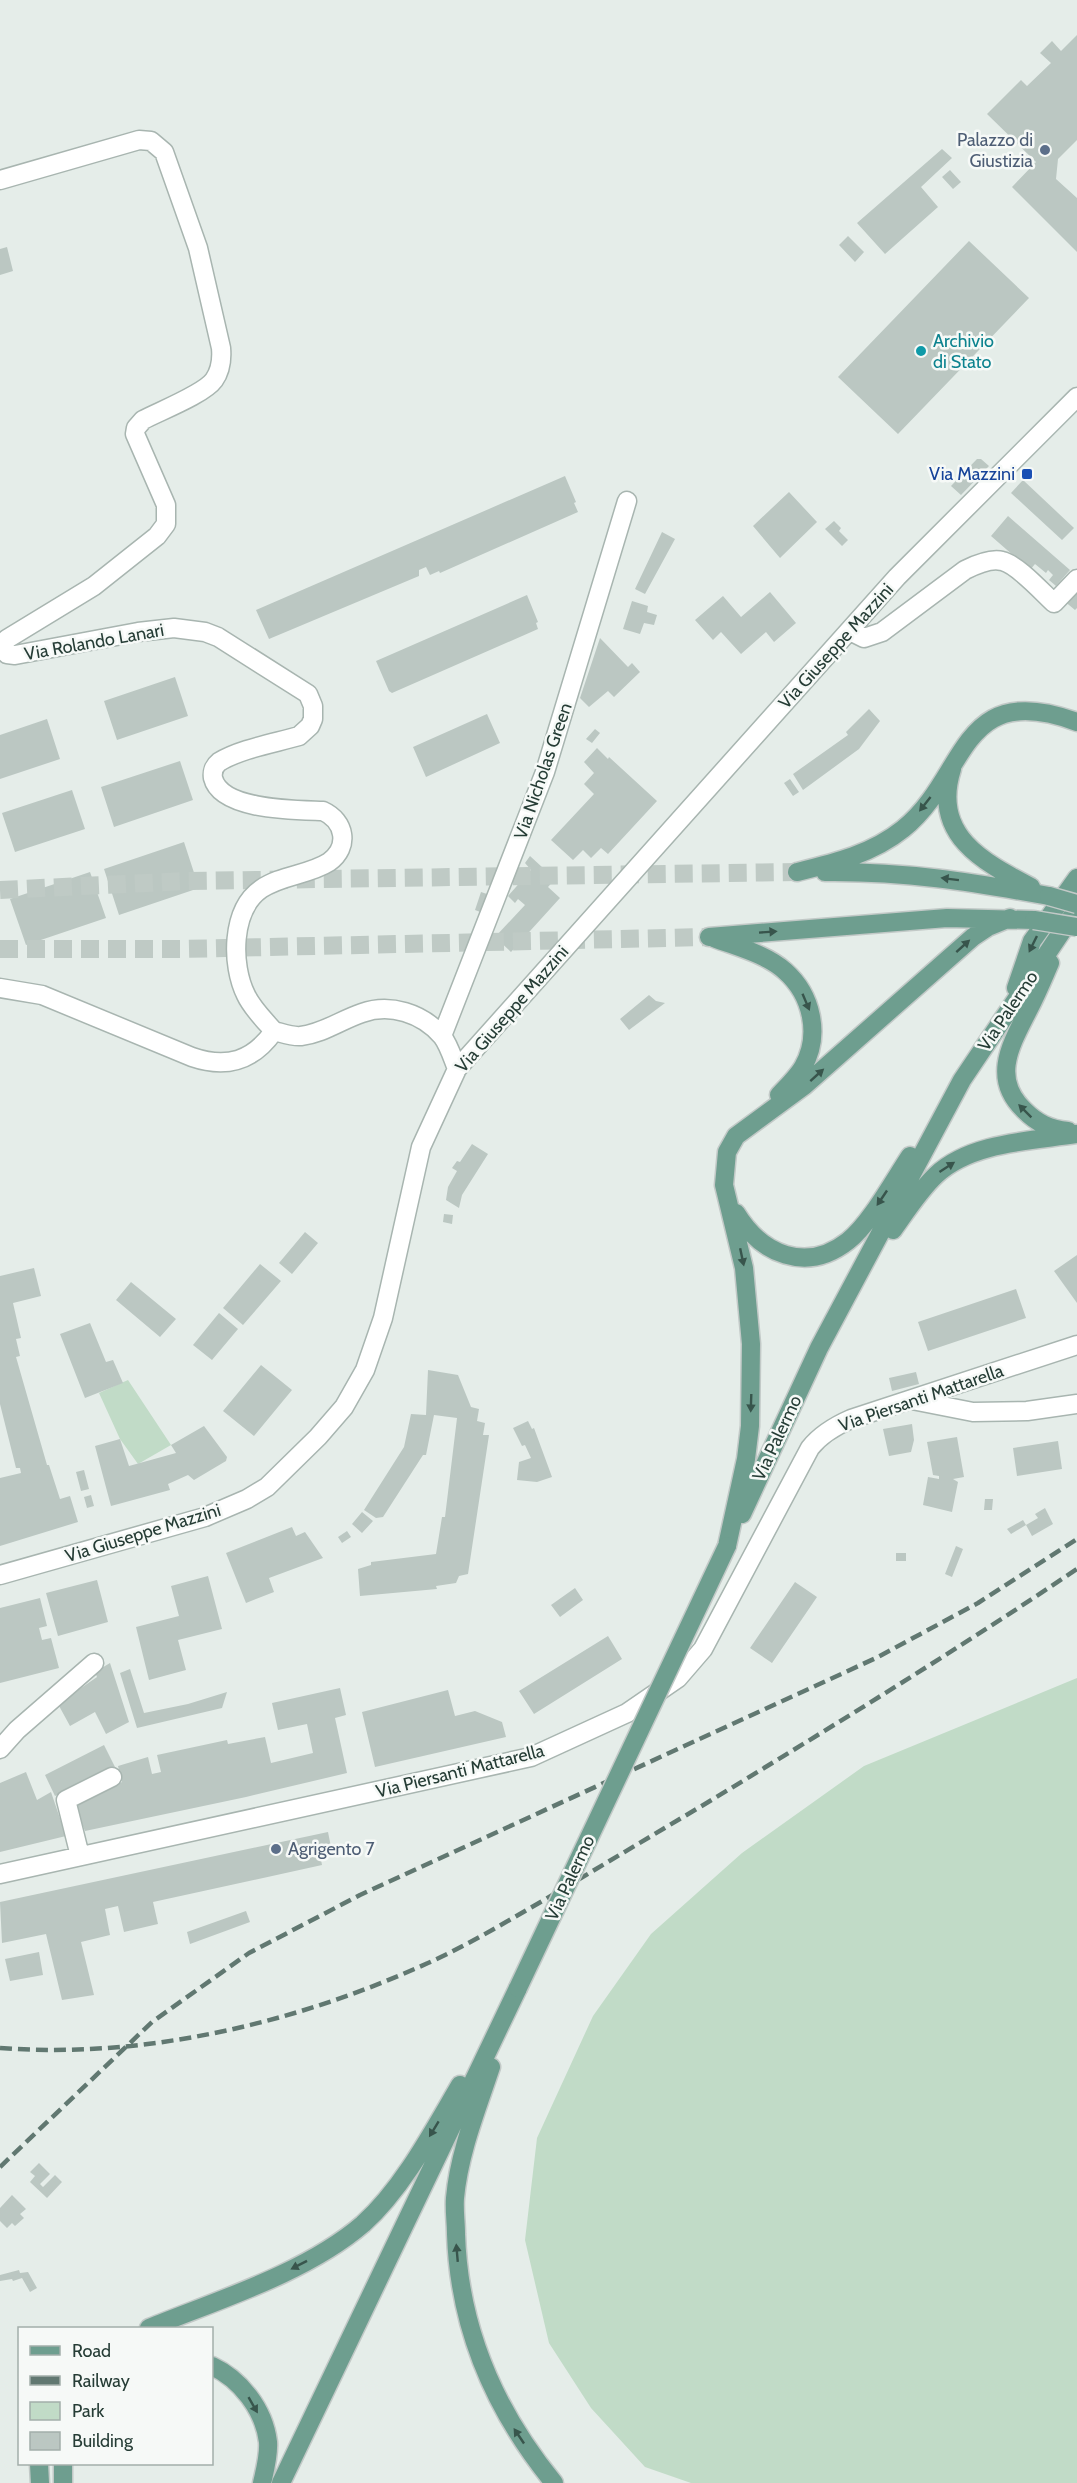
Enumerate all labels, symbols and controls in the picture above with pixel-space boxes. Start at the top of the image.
place label: Palazzo di Giustizia [957,129,1033,172]
marker: Palazzo di Giustizia [1038,143,1052,157]
place label: Archivio di Stato [933,330,994,373]
marker: Archivio di Stato [914,344,928,358]
place label: Via Mazzini [929,463,1015,485]
marker: Via Mazzini [1020,467,1034,481]
street label: Via Giuseppe Mazzini [774,579,898,713]
street label: Via Rolando Lanari [22,619,166,665]
street label: Via Nicholas Green [509,700,577,842]
one-way arrow [919,797,931,812]
one-way arrow [940,874,959,883]
one-way arrow [758,927,777,937]
one-way arrow [1028,935,1037,952]
one-way arrow [955,940,970,953]
street label: Via Giuseppe Mazzini [451,941,573,1077]
street label: Via Palermo [973,967,1043,1055]
one-way arrow [801,993,811,1011]
one-way arrow [809,1069,824,1082]
one-way arrow [1019,1104,1033,1118]
one-way arrow [939,1162,955,1173]
one-way arrow [876,1189,887,1206]
one-way arrow [738,1248,747,1267]
street label: Via Piersanti Mattarella [836,1359,1007,1437]
street label: Via Palermo [748,1392,806,1484]
one-way arrow [746,1393,756,1412]
street label: Via Giuseppe Mazzini [63,1499,223,1567]
street label: Via Piersanti Mattarella [374,1739,547,1803]
street label: Via Palermo [541,1832,599,1924]
place label: Agrigento 7 [288,1838,375,1860]
marker: Agrigento 7 [269,1842,283,1856]
one-way arrow [429,2121,440,2137]
one-way arrow [452,2244,462,2263]
one-way arrow [291,2260,308,2270]
legend [18,2327,213,2465]
text: Road [72,2340,111,2362]
text: Railway [72,2370,130,2392]
one-way arrow [248,2397,258,2414]
text: Park [72,2400,105,2422]
one-way arrow [514,2428,525,2444]
text: Building [72,2430,134,2452]

